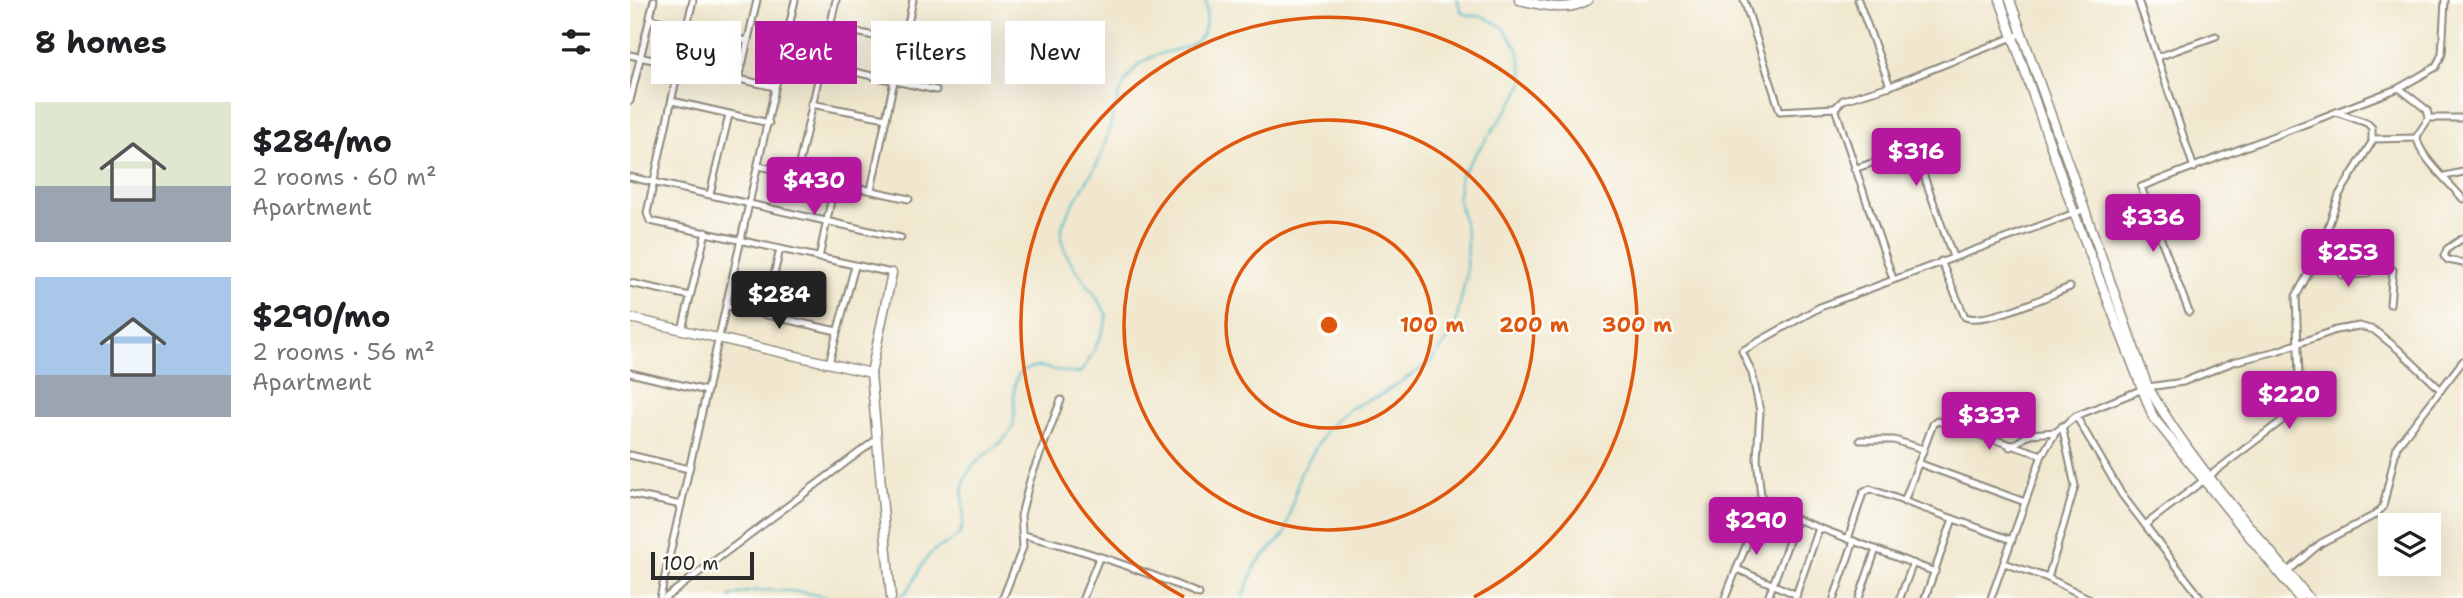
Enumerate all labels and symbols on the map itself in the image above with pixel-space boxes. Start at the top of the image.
pin: $316 [1875,128,1957,188]
pin: $430 [773,158,855,217]
pin: $336 [2112,194,2194,254]
pin: $253 [2307,230,2389,289]
pin: $284 [738,272,820,331]
text: 100 m [1400,311,1464,339]
text: 200 m [1499,311,1569,339]
text: 300 m [1602,311,1672,339]
centre of rings [1317,313,1341,337]
pin: $220 [2248,372,2330,431]
pin: $337 [1948,392,2030,452]
pin: $290 [1715,498,1797,557]
scale bar [651,549,754,581]

